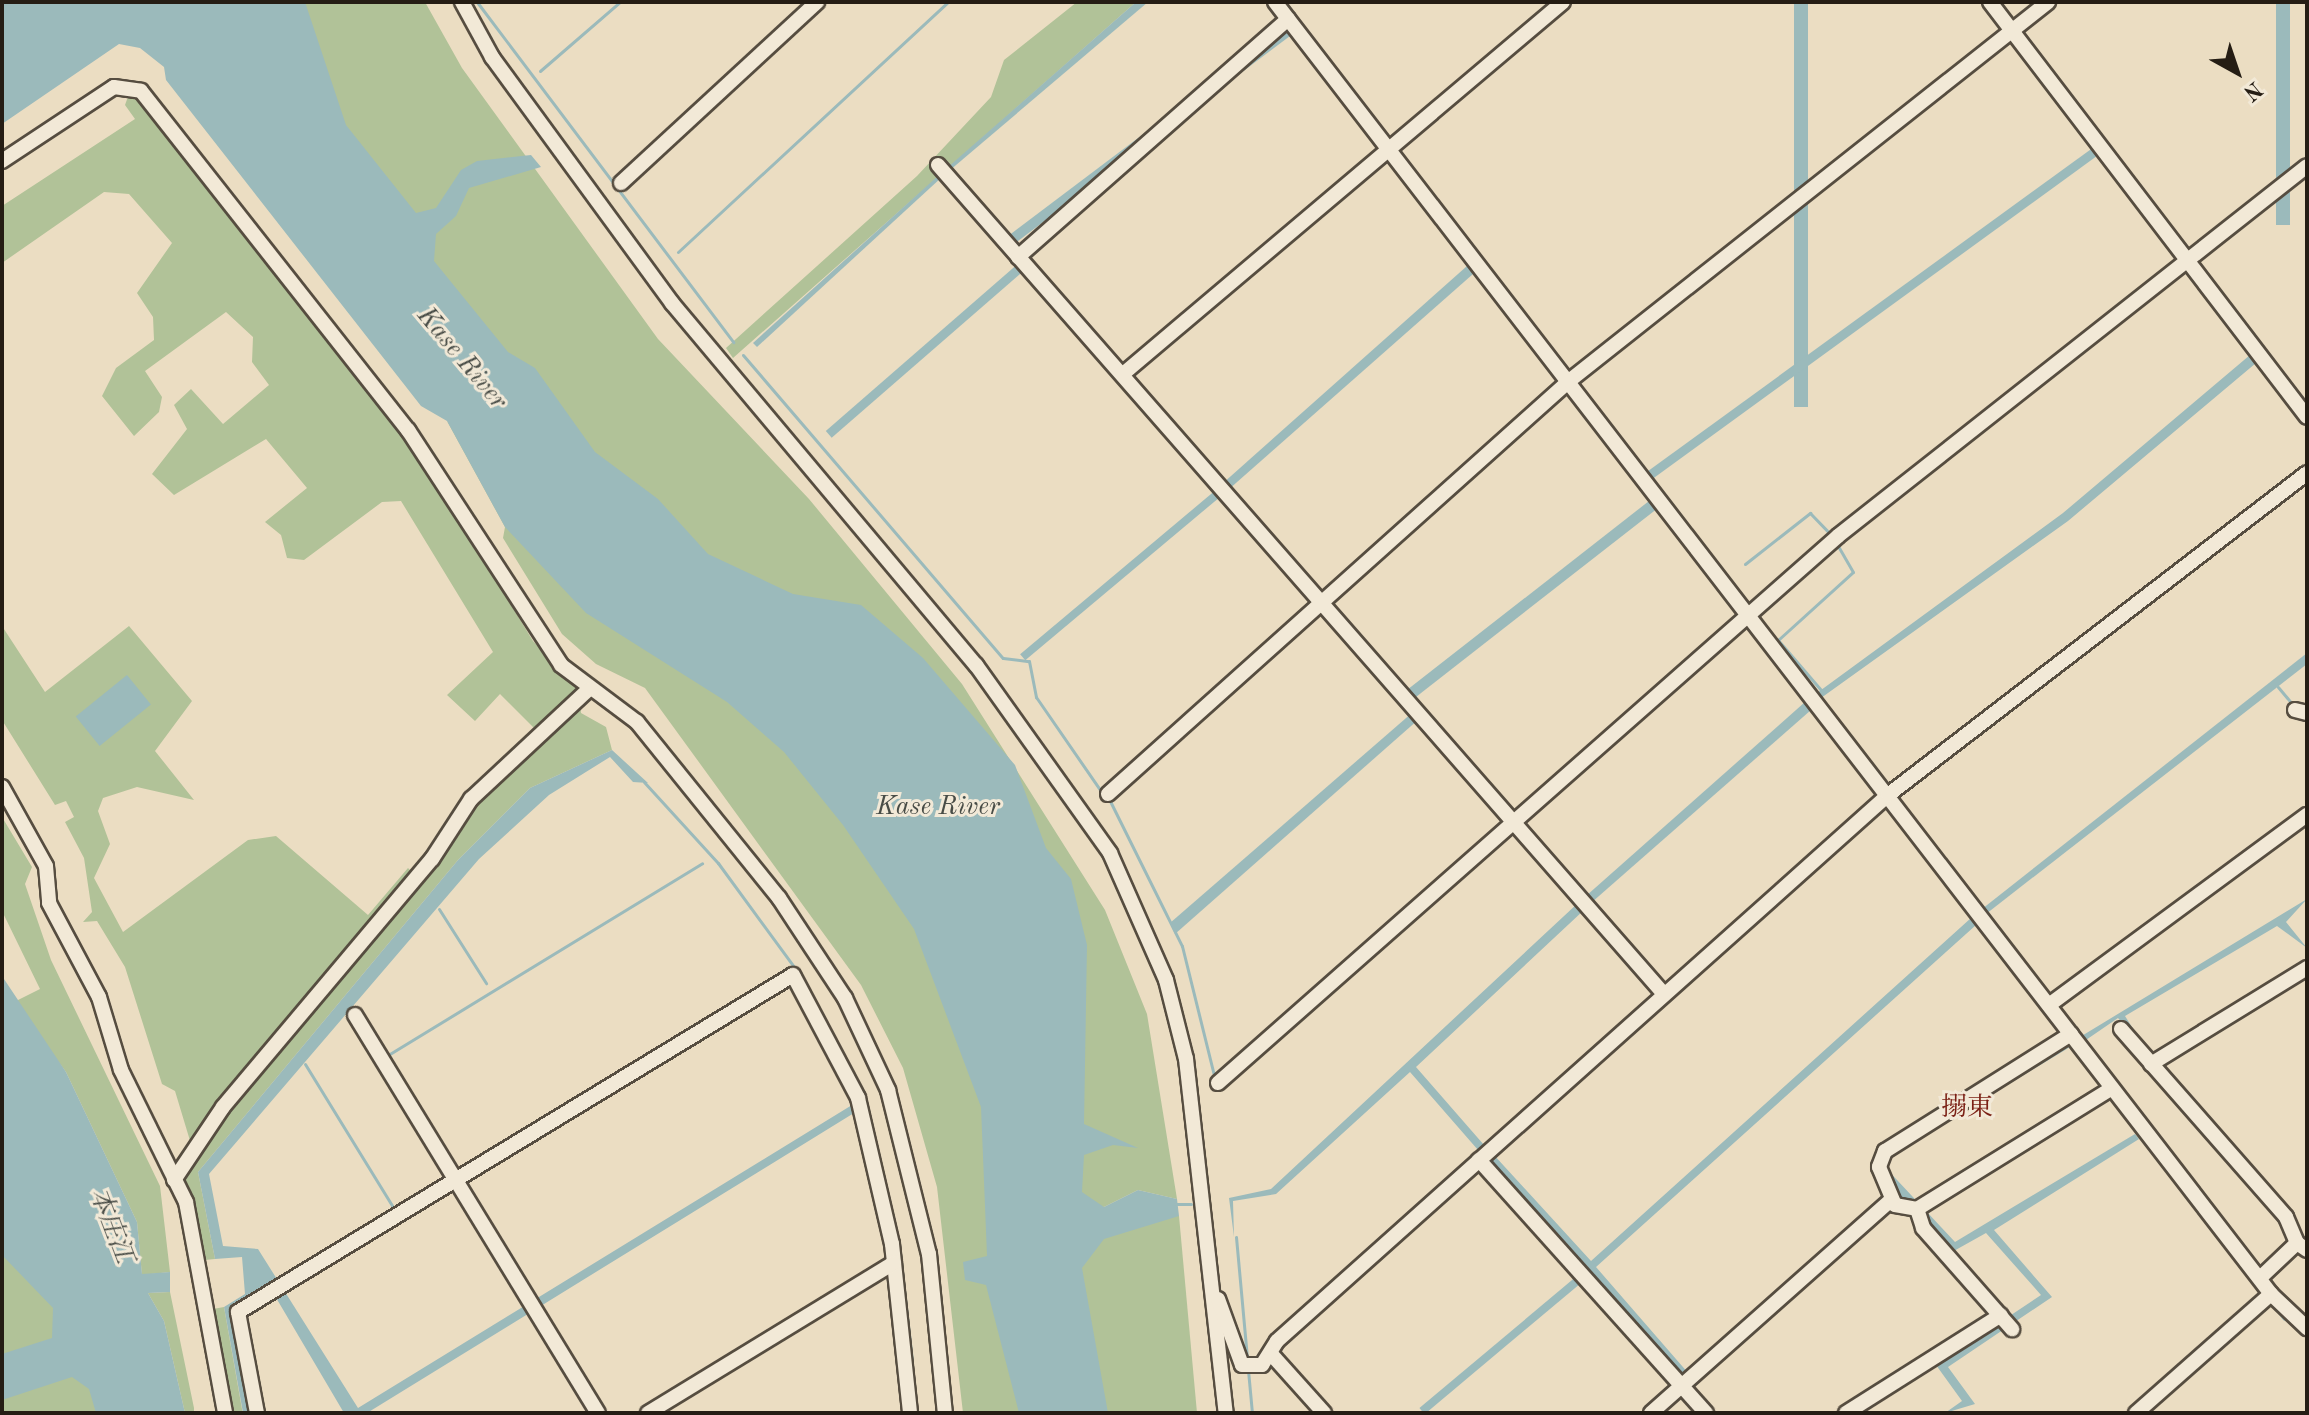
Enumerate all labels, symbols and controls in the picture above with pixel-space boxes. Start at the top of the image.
north arrow [2197,32,2277,112]
text: N [2239,77,2266,104]
water label: Kase River [409,301,513,417]
water label: Kase River [876,792,1000,824]
district label: 搦東 [1941,1093,1993,1125]
water label: 本庄江 [81,1184,139,1268]

